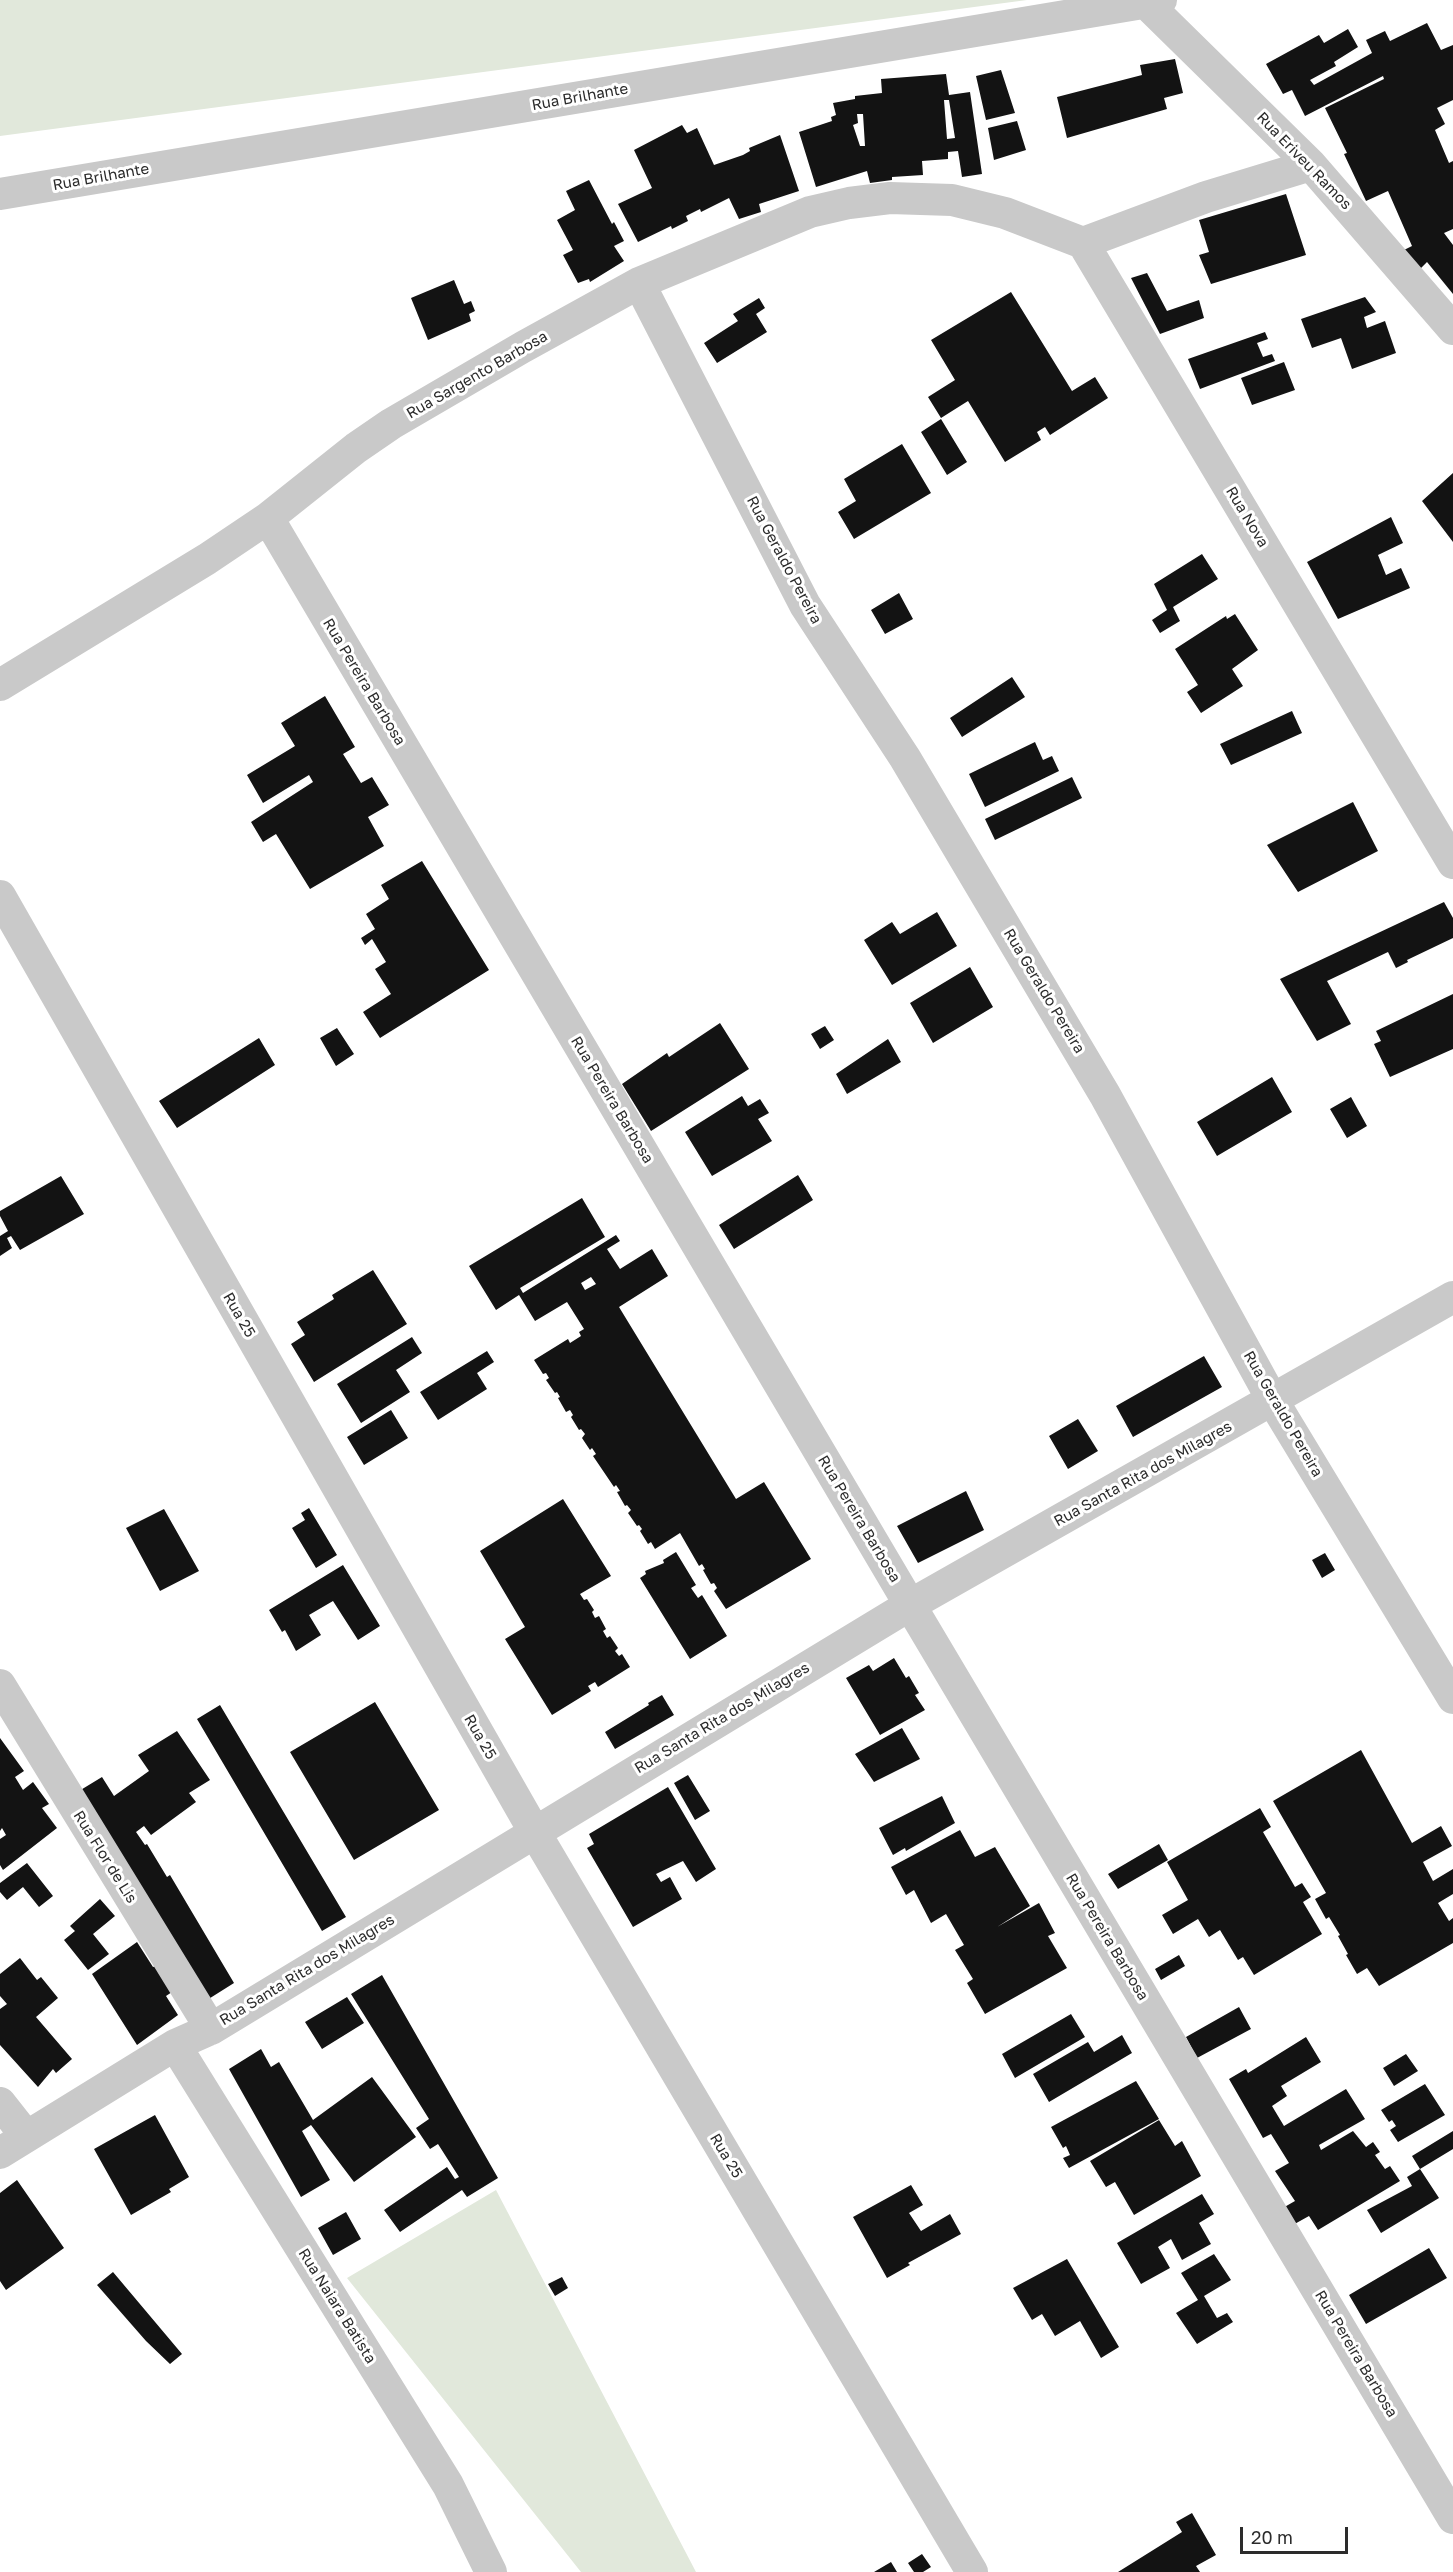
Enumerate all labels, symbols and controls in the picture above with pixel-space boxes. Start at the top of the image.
street label: Rua Brilhante [530,80,630,114]
street label: Rua Eriveu Ramos [1253,108,1355,214]
street label: Rua Brilhante [51,160,151,194]
street label: Rua Sargento Barbosa [403,327,551,423]
street label: Rua Nova [1222,483,1272,551]
street label: Rua Geraldo Pereira [743,493,825,627]
street label: Rua Pereira Barbosa [319,615,409,749]
street label: Rua Geraldo Pereira [1000,925,1088,1057]
street label: Rua Pereira Barbosa [567,1033,657,1167]
street label: Rua 25 [219,1289,259,1341]
street label: Rua Geraldo Pereira [1240,1348,1326,1480]
street label: Rua Santa Rita dos Milagres [1051,1417,1235,1531]
street label: Rua Pereira Barbosa [814,1452,904,1586]
street label: Rua Santa Rita dos Milagres [631,1659,813,1777]
street label: Rua 25 [460,1711,500,1763]
street label: Rua Flor de Lis [69,1807,141,1907]
street label: Rua Pereira Barbosa [1062,1870,1152,2004]
street label: Rua Santa Rita dos Milagres [216,1911,398,2029]
street label: Rua 25 [706,2131,746,2181]
street label: Rua Naiara Batista [294,2245,380,2367]
street label: Rua Pereira Barbosa [1311,2287,1401,2421]
scale bar [1243,2515,1351,2553]
text: 20 m [1251,2526,1293,2548]

